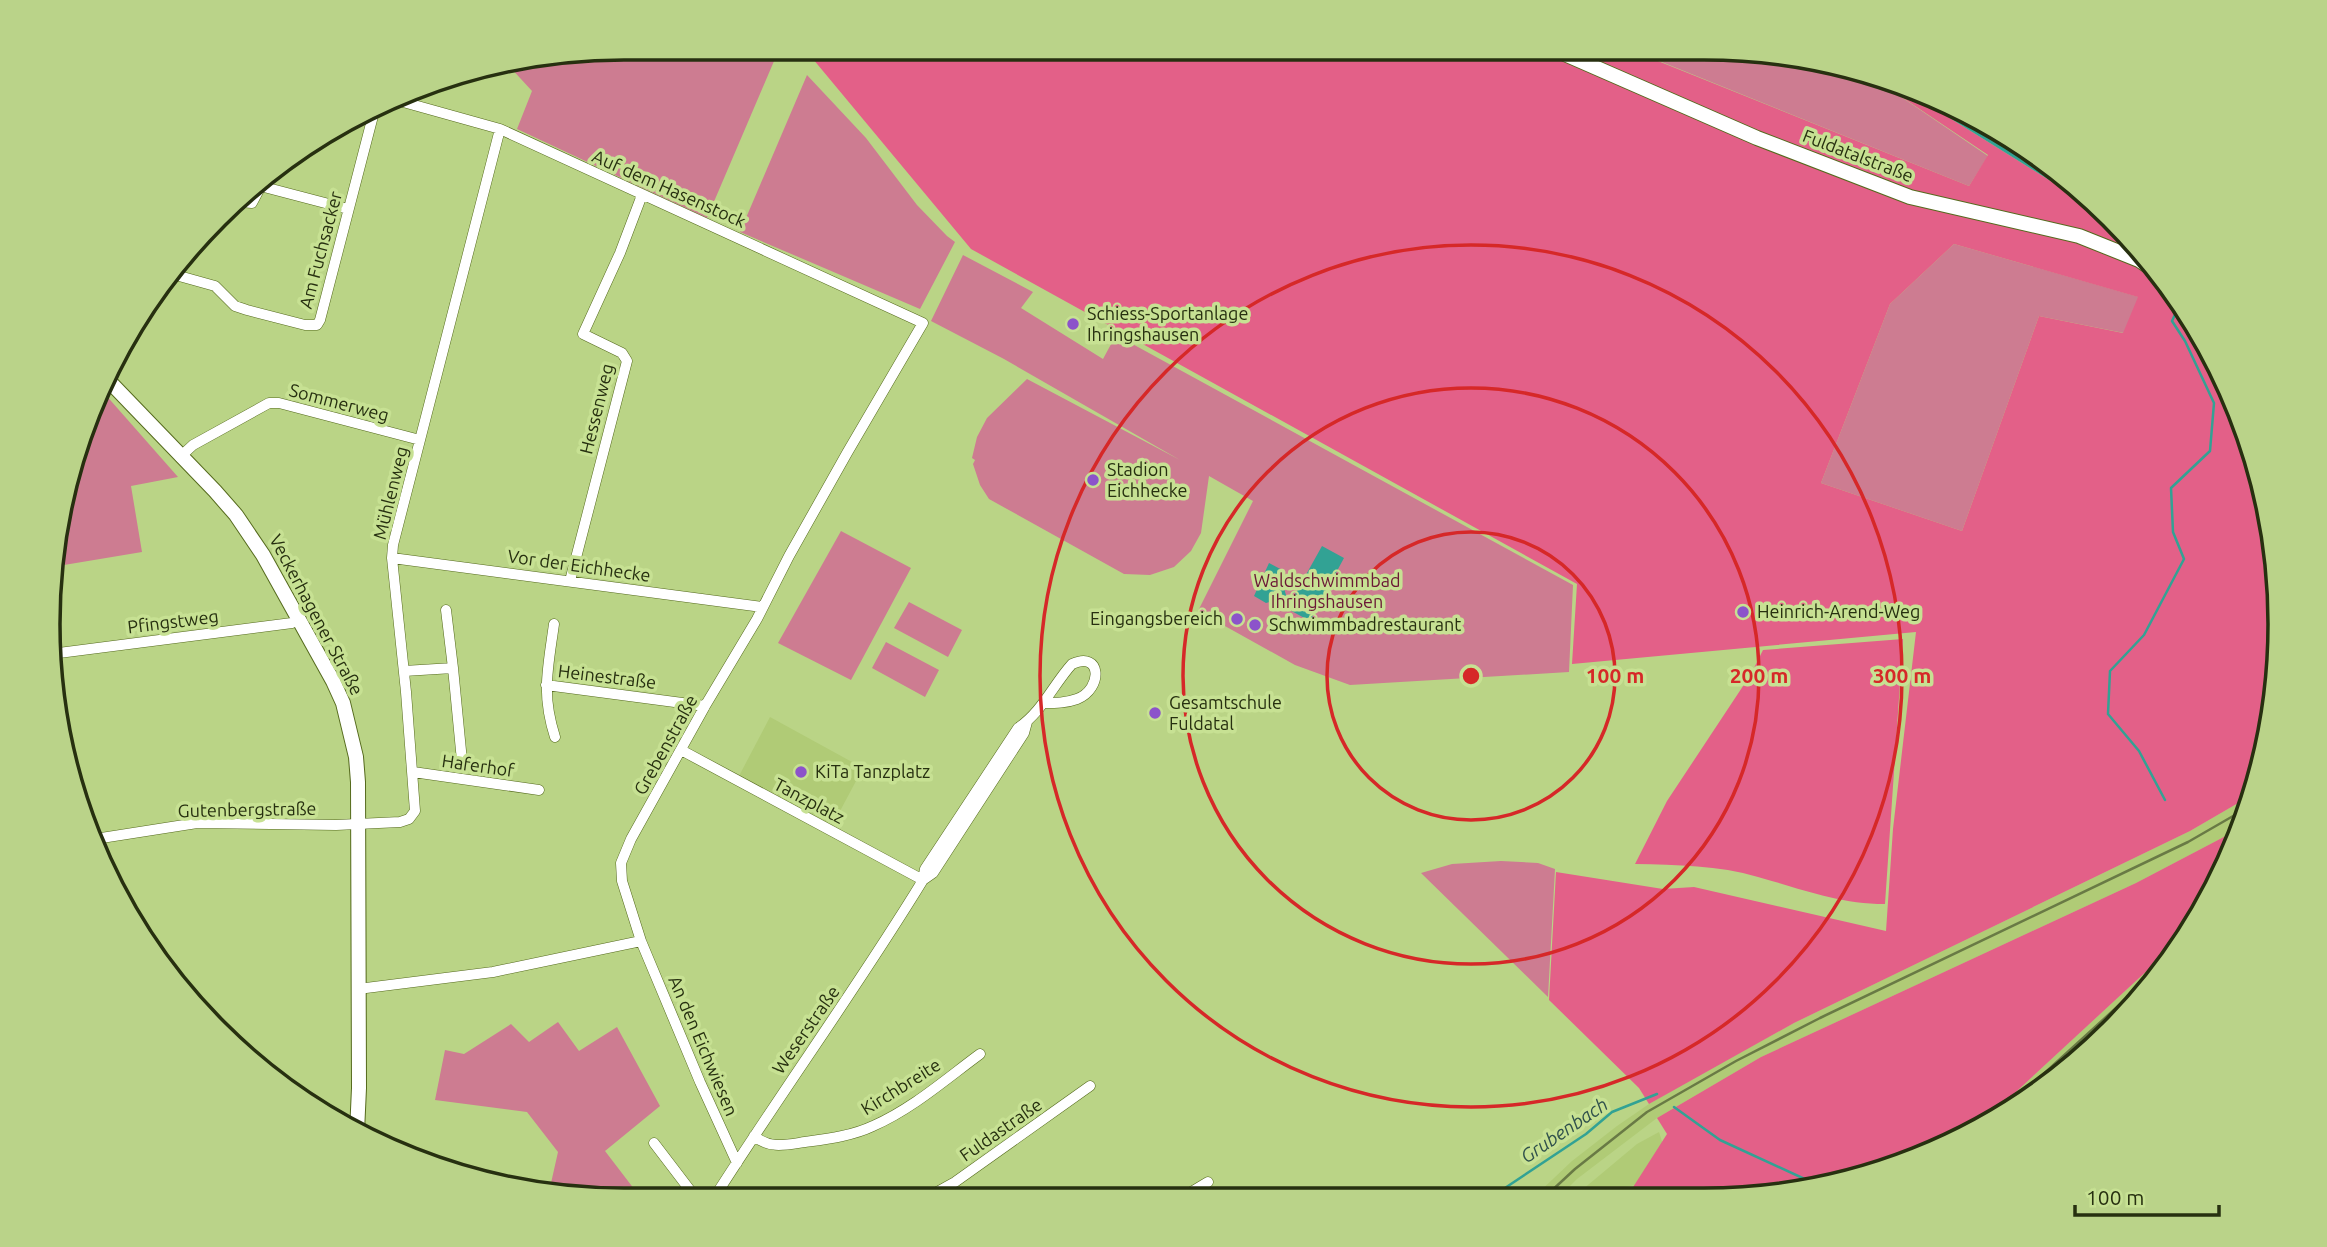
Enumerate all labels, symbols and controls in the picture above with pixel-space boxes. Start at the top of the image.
street label: Fuldatalstraße [1800,125,1916,185]
street label: Auf dem Hasenstock [590,145,749,231]
street label: Am Fuchsacker [295,189,345,311]
place label: Schiess-Sportanlage Ihringshausen [1087,303,1248,344]
marker: Schiess-Sportanlage Ihringshausen [1065,316,1081,332]
street label: Hessenweg [575,361,617,456]
street label: Sommerweg [287,379,391,425]
street label: Mühlenweg [369,444,411,541]
place label: Stadion Eichhecke [1107,459,1187,500]
marker: Stadion Eichhecke [1085,472,1101,488]
street label: Veckerhagener Straße [266,531,368,698]
street label: Vor der Eichhecke [506,545,652,585]
park label: Waldschwimmbad Ihringshausen [1254,570,1400,611]
place label: Heinrich-Arend-Weg [1757,601,1920,621]
marker: Heinrich-Arend-Weg [1735,604,1751,620]
street label: Pfingstweg [126,605,220,637]
place label: Eingangsbereich [1090,608,1223,628]
marker: Eingangsbereich [1229,611,1245,627]
place label: Schwimmbadrestaurant [1269,614,1461,634]
marker: Schwimmbadrestaurant [1247,617,1263,633]
street label: Heinestraße [557,660,657,692]
text: 100 m [1586,663,1644,687]
text: 200 m [1730,663,1788,687]
text: 300 m [1873,663,1931,687]
centre of rings [1459,664,1483,688]
street label: Grebenstraße [629,691,701,798]
place label: Gesamtschule Fuldatal [1169,692,1282,733]
marker: Gesamtschule Fuldatal [1147,705,1163,721]
street label: Haferhof [441,750,516,780]
place label: KiTa Tanzplatz [815,761,930,781]
marker: KiTa Tanzplatz [793,764,809,780]
street label: Tanzplatz [771,773,848,827]
street label: Gutenbergstraße [177,798,317,820]
street label: An den Eichwiesen [665,972,743,1119]
street label: Weserstraße [768,982,843,1077]
street label: Kirchbreite [857,1054,944,1118]
water label: Grubenbach [1516,1093,1612,1167]
street label: Fuldastraße [955,1094,1045,1165]
scale bar [2075,1174,2218,1218]
text: 100 m [2086,1185,2144,1209]

